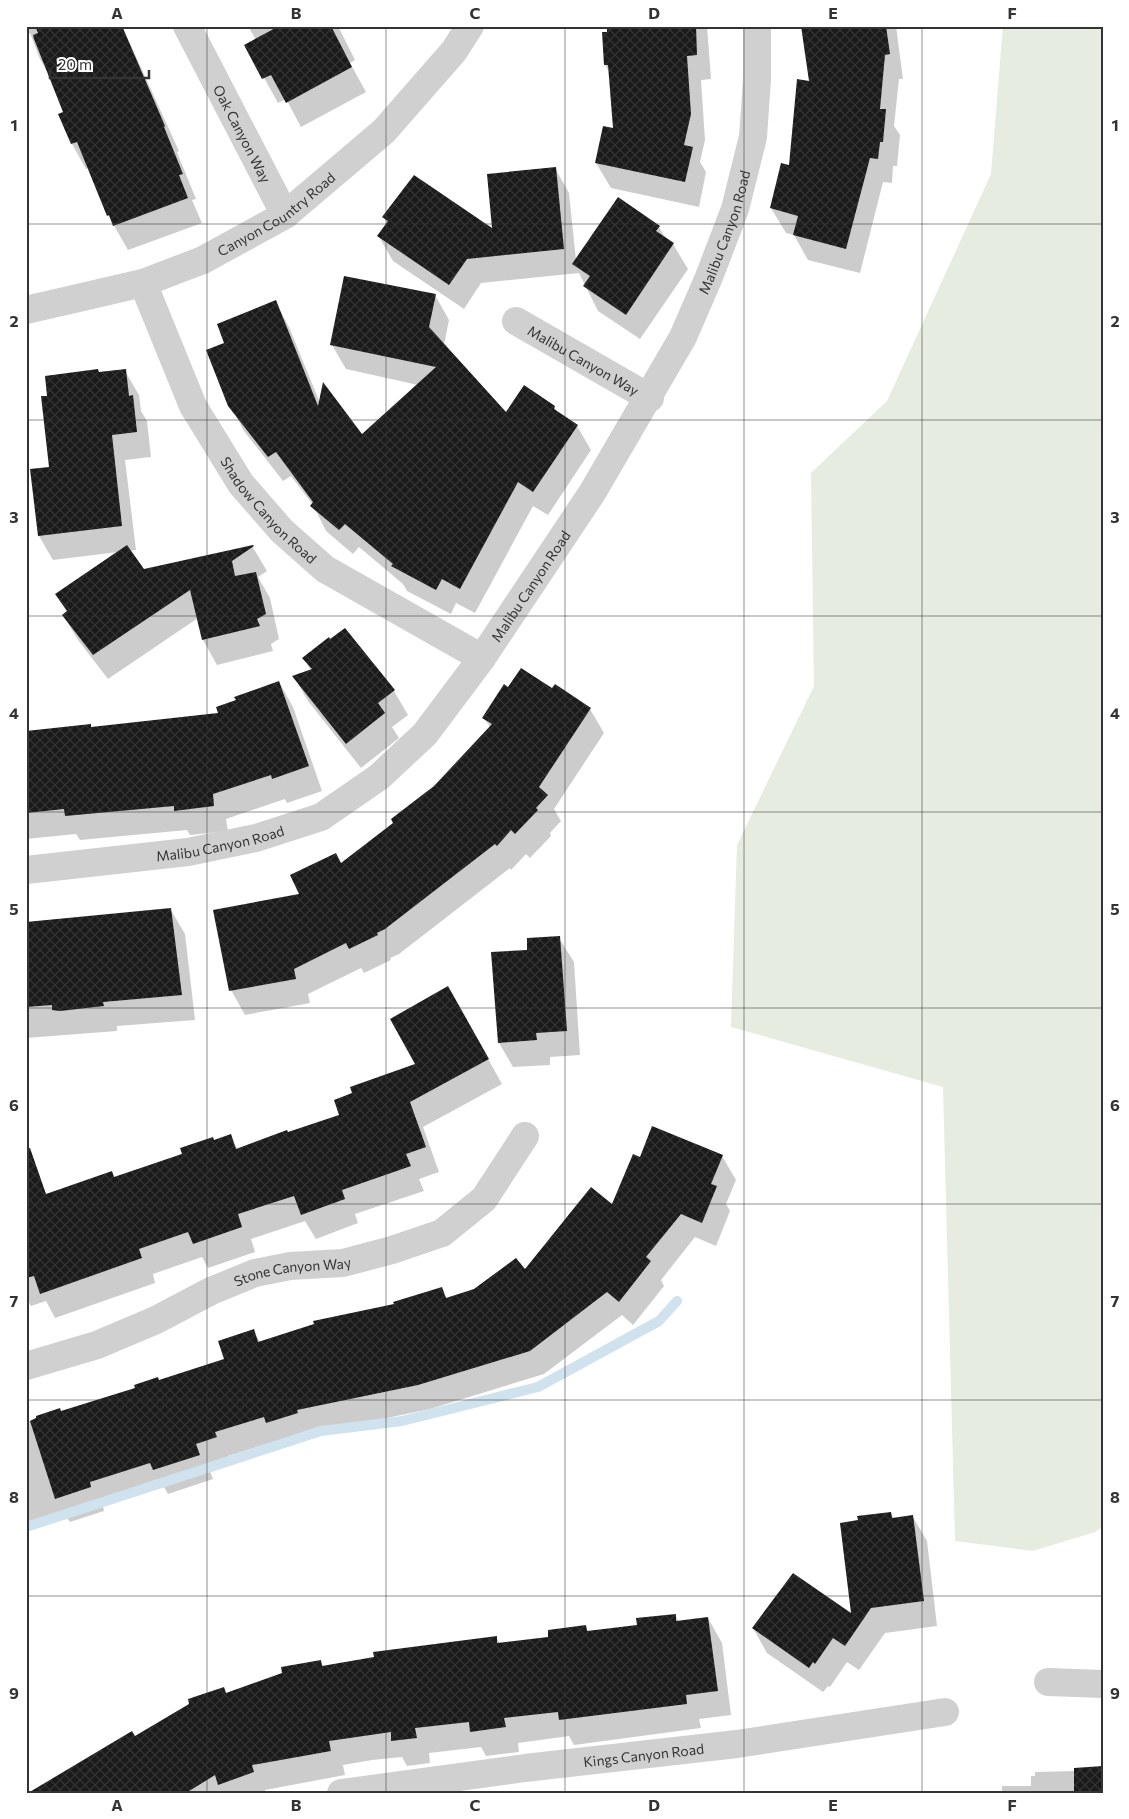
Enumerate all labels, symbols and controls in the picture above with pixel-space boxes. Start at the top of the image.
text: A [111,3,123,22]
text: B [291,3,302,22]
text: C [470,3,481,22]
text: D [648,3,660,22]
text: E [828,3,838,22]
text: F [1007,3,1017,22]
scale bar [50,48,149,80]
text: 20 m [58,55,92,73]
street label: Oak Canyon Way [210,82,275,185]
text: 1 [10,115,18,134]
text: 1 [1111,115,1119,134]
street label: Canyon Country Road [214,168,338,259]
street label: Malibu Canyon Road [694,168,753,296]
text: 2 [9,311,19,330]
text: 2 [1110,311,1120,330]
street label: Malibu Canyon Way [525,321,642,398]
street label: Shadow Canyon Road [218,453,321,566]
text: 3 [9,507,19,526]
text: 3 [1110,507,1120,526]
street label: Malibu Canyon Road [487,527,573,645]
text: 4 [9,703,19,722]
text: 4 [1110,703,1120,722]
street label: Malibu Canyon Road [155,821,286,864]
text: 5 [9,899,19,918]
text: 5 [1110,899,1120,918]
text: 6 [9,1095,19,1114]
text: 6 [1110,1095,1120,1114]
street label: Stone Canyon Way [231,1253,353,1289]
text: 7 [10,1291,19,1310]
text: 7 [1111,1291,1120,1310]
text: 8 [9,1487,19,1506]
text: 8 [1110,1487,1120,1506]
text: 9 [9,1683,19,1702]
text: 9 [1110,1683,1120,1702]
street label: Kings Canyon Road [582,1739,705,1770]
text: A [111,1795,123,1814]
text: B [291,1795,302,1814]
text: C [470,1795,481,1814]
text: D [648,1795,660,1814]
text: E [828,1795,838,1814]
text: F [1007,1795,1017,1814]

